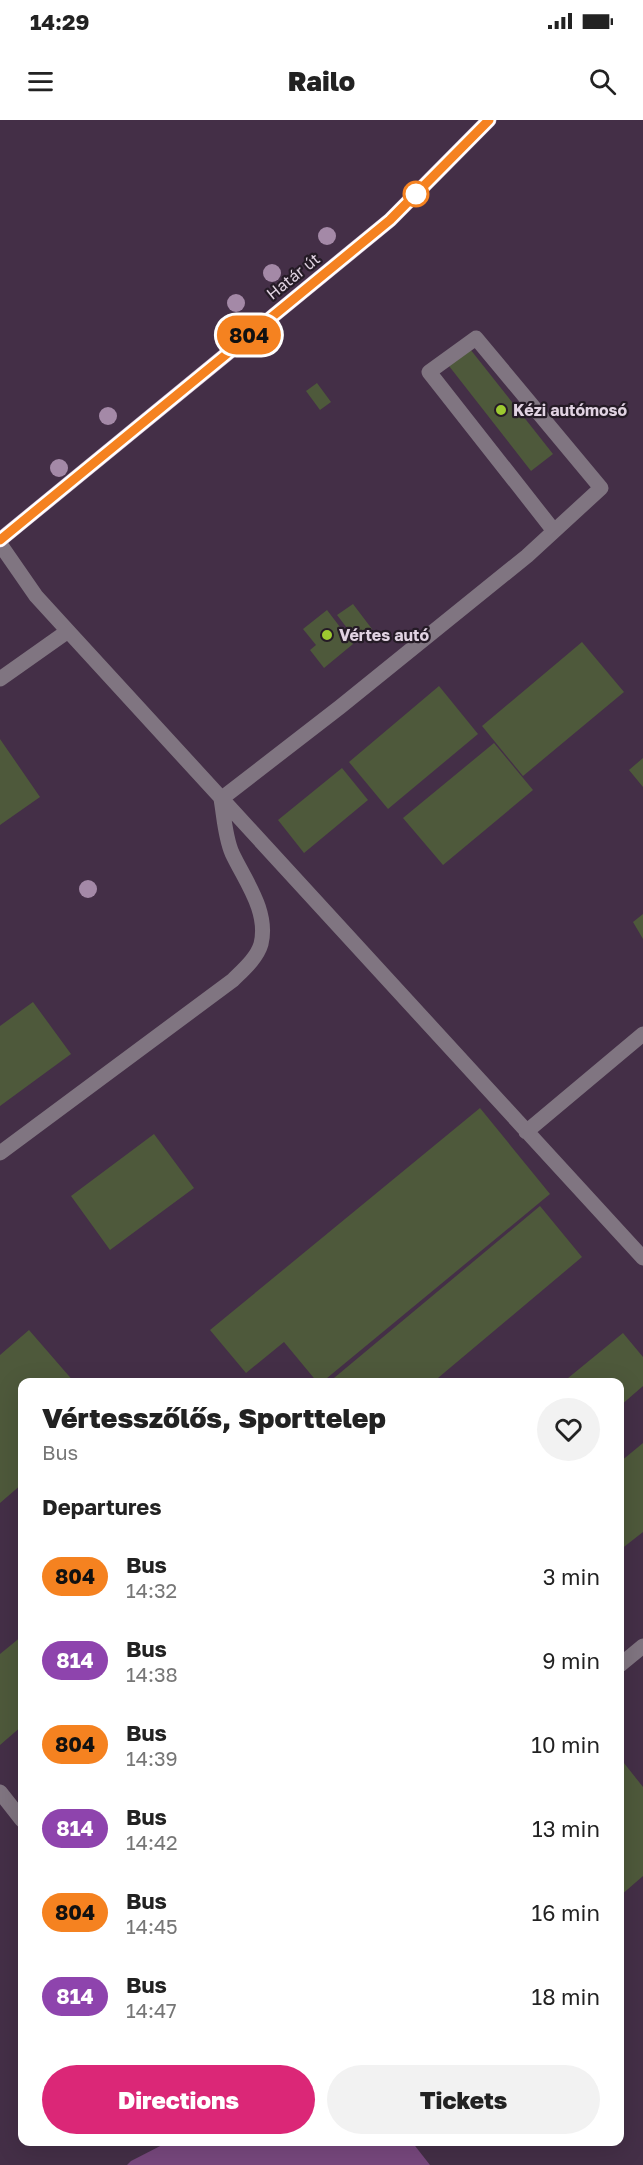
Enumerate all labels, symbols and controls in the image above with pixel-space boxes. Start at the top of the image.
text: 14:29 [30,8,90,35]
icon: menu [24,65,57,98]
text: Railo [288,65,355,97]
icon: search [586,65,619,98]
unlabelled marker [403,181,429,207]
street label: Határ út [262,248,324,304]
line badge: 804 [214,316,284,354]
text: 804 [229,322,269,348]
place label: Kézi autómosó [513,400,628,420]
marker: Kézi autómosó [494,403,508,417]
place label: Vértes autó [339,625,429,645]
marker: Vértes autó [320,628,334,642]
button: heart [537,1398,600,1461]
text: Vértesszőlős, Sporttelep [42,1401,386,1434]
text: Bus [42,1440,78,1464]
text: Departures [42,1493,161,1520]
text: Bus [126,1551,167,1578]
text: 804 [55,1563,95,1589]
text: 3 min [543,1563,600,1590]
text: 14:32 [126,1578,177,1602]
text: Bus [126,1635,167,1662]
text: 814 [56,1647,94,1673]
text: 9 min [542,1647,600,1674]
text: 14:38 [126,1662,178,1686]
text: Bus [126,1719,167,1746]
text: 804 [55,1731,95,1757]
text: 10 min [531,1731,600,1758]
text: 14:39 [126,1746,178,1770]
text: Bus [126,1803,167,1830]
text: 814 [56,1815,94,1841]
text: 13 min [532,1815,600,1842]
text: 14:42 [126,1830,178,1854]
text: Bus [126,1887,167,1914]
text: 804 [55,1899,95,1925]
text: 16 min [532,1899,600,1926]
text: 14:45 [126,1914,178,1938]
text: Bus [126,1971,167,1998]
text: 814 [56,1983,94,2009]
text: 18 min [532,1983,600,2010]
text: 14:47 [126,1998,177,2022]
button: Directions [42,2065,315,2134]
button: Tickets [327,2065,600,2134]

